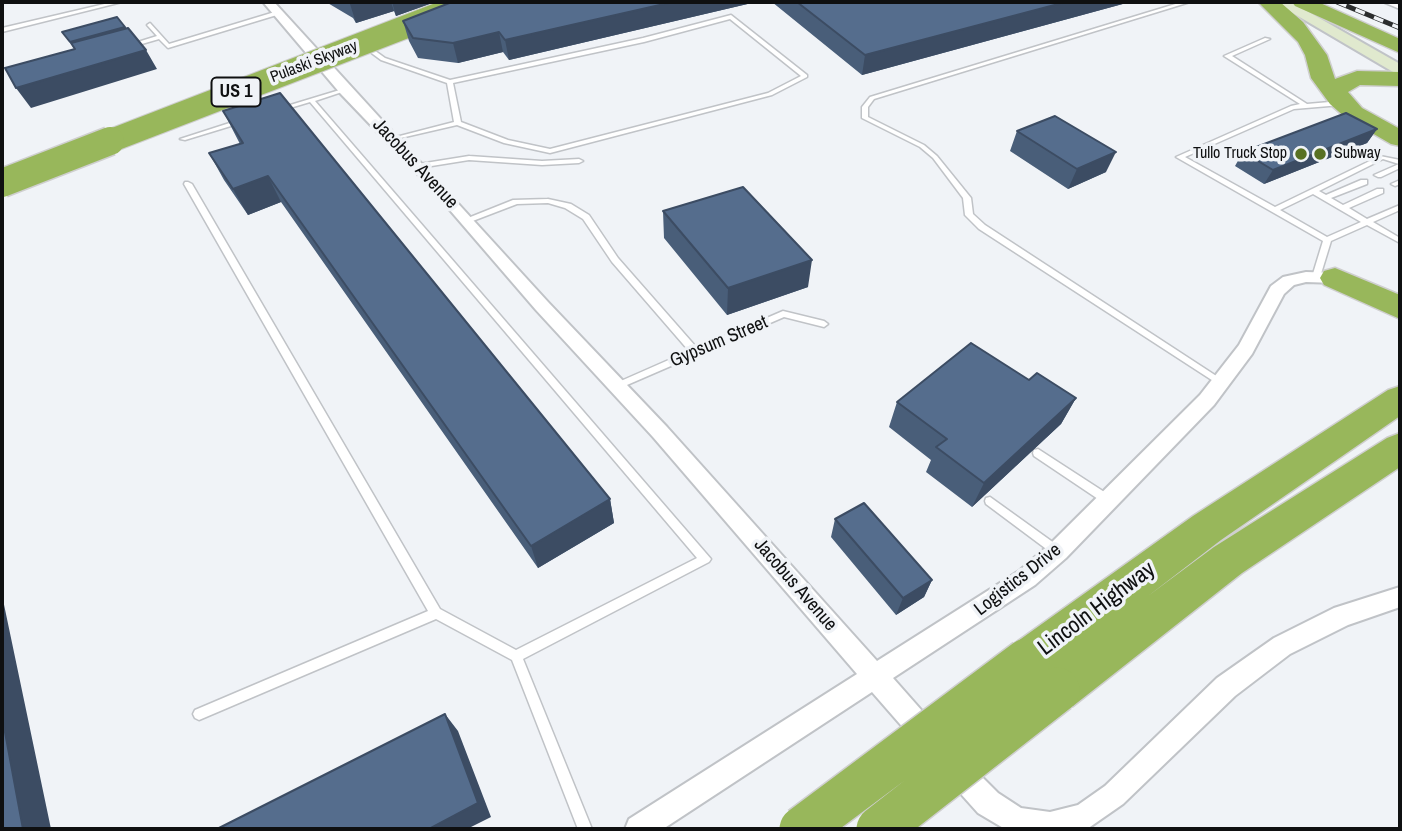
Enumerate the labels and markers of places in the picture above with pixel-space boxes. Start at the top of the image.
place label: Tullo Truck Stop [1193,144,1287,164]
place label: Subway [1334,144,1381,164]
marker: Tullo Truck Stop [1293,146,1309,162]
marker: Subway [1312,146,1328,162]

